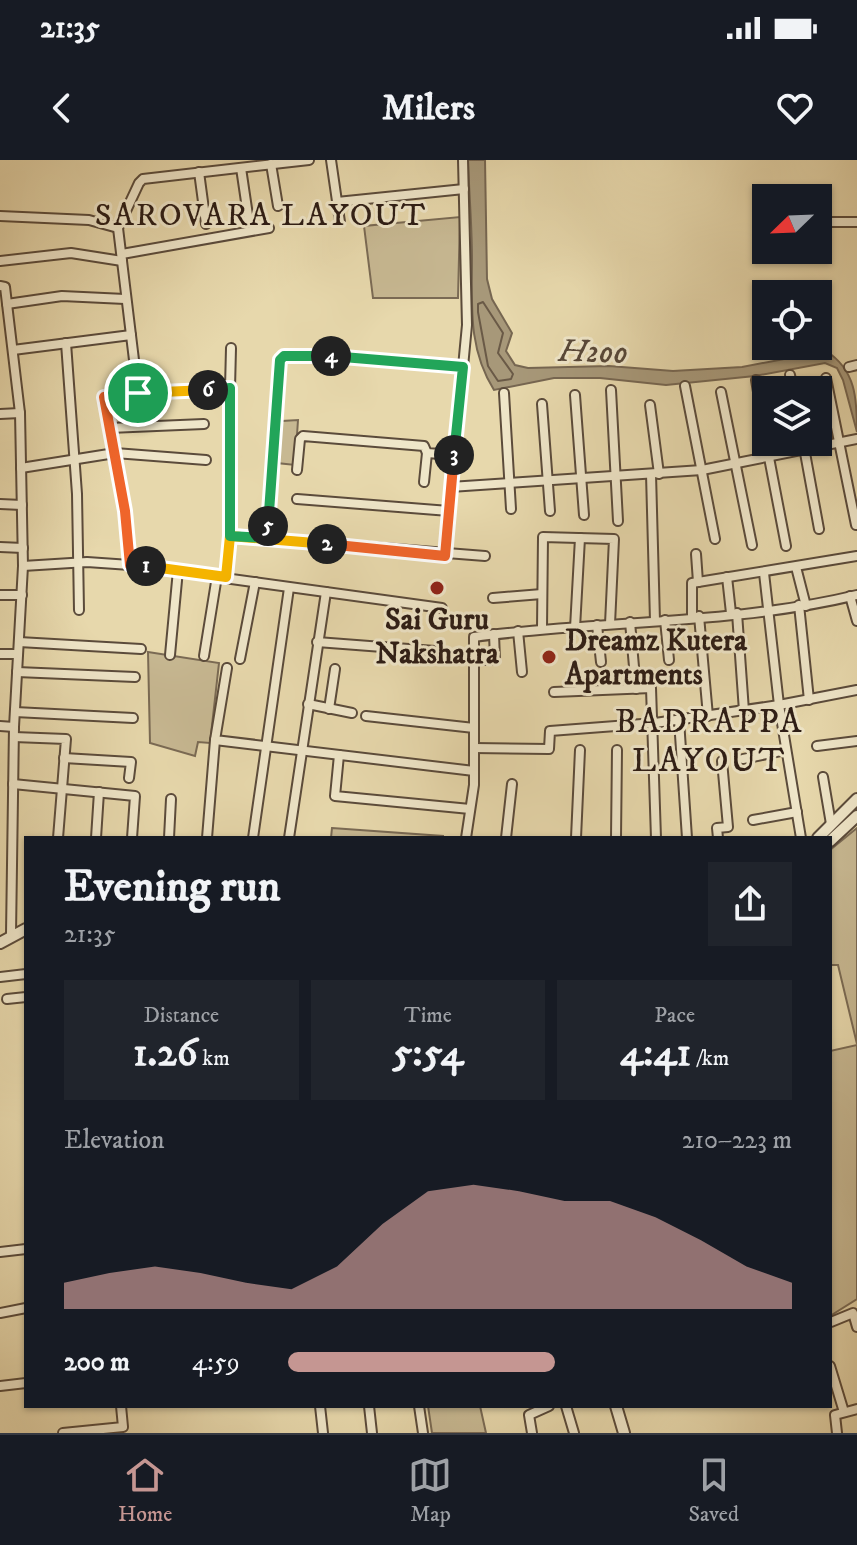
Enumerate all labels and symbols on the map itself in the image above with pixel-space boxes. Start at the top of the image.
north arrow [752,184,832,264]
district label: SAROVARA LAYOUT [95,196,427,236]
water label: H200 [557,332,628,374]
pin: 4 [311,336,351,376]
pin [104,359,172,427]
pin: 6 [188,370,228,410]
pin: 3 [434,435,474,475]
pin: 5 [248,506,288,546]
pin: 2 [307,524,347,564]
pin: 1 [126,546,166,586]
marker: Sai Guru Nakshatra [428,579,446,597]
place label: Sai Guru Nakshatra [375,602,500,673]
place label: Dreamz Kutera Apartments [564,623,748,694]
marker: Dreamz Kutera Apartments [540,648,558,666]
district label: BADRAPPA LAYOUT [615,701,803,782]

